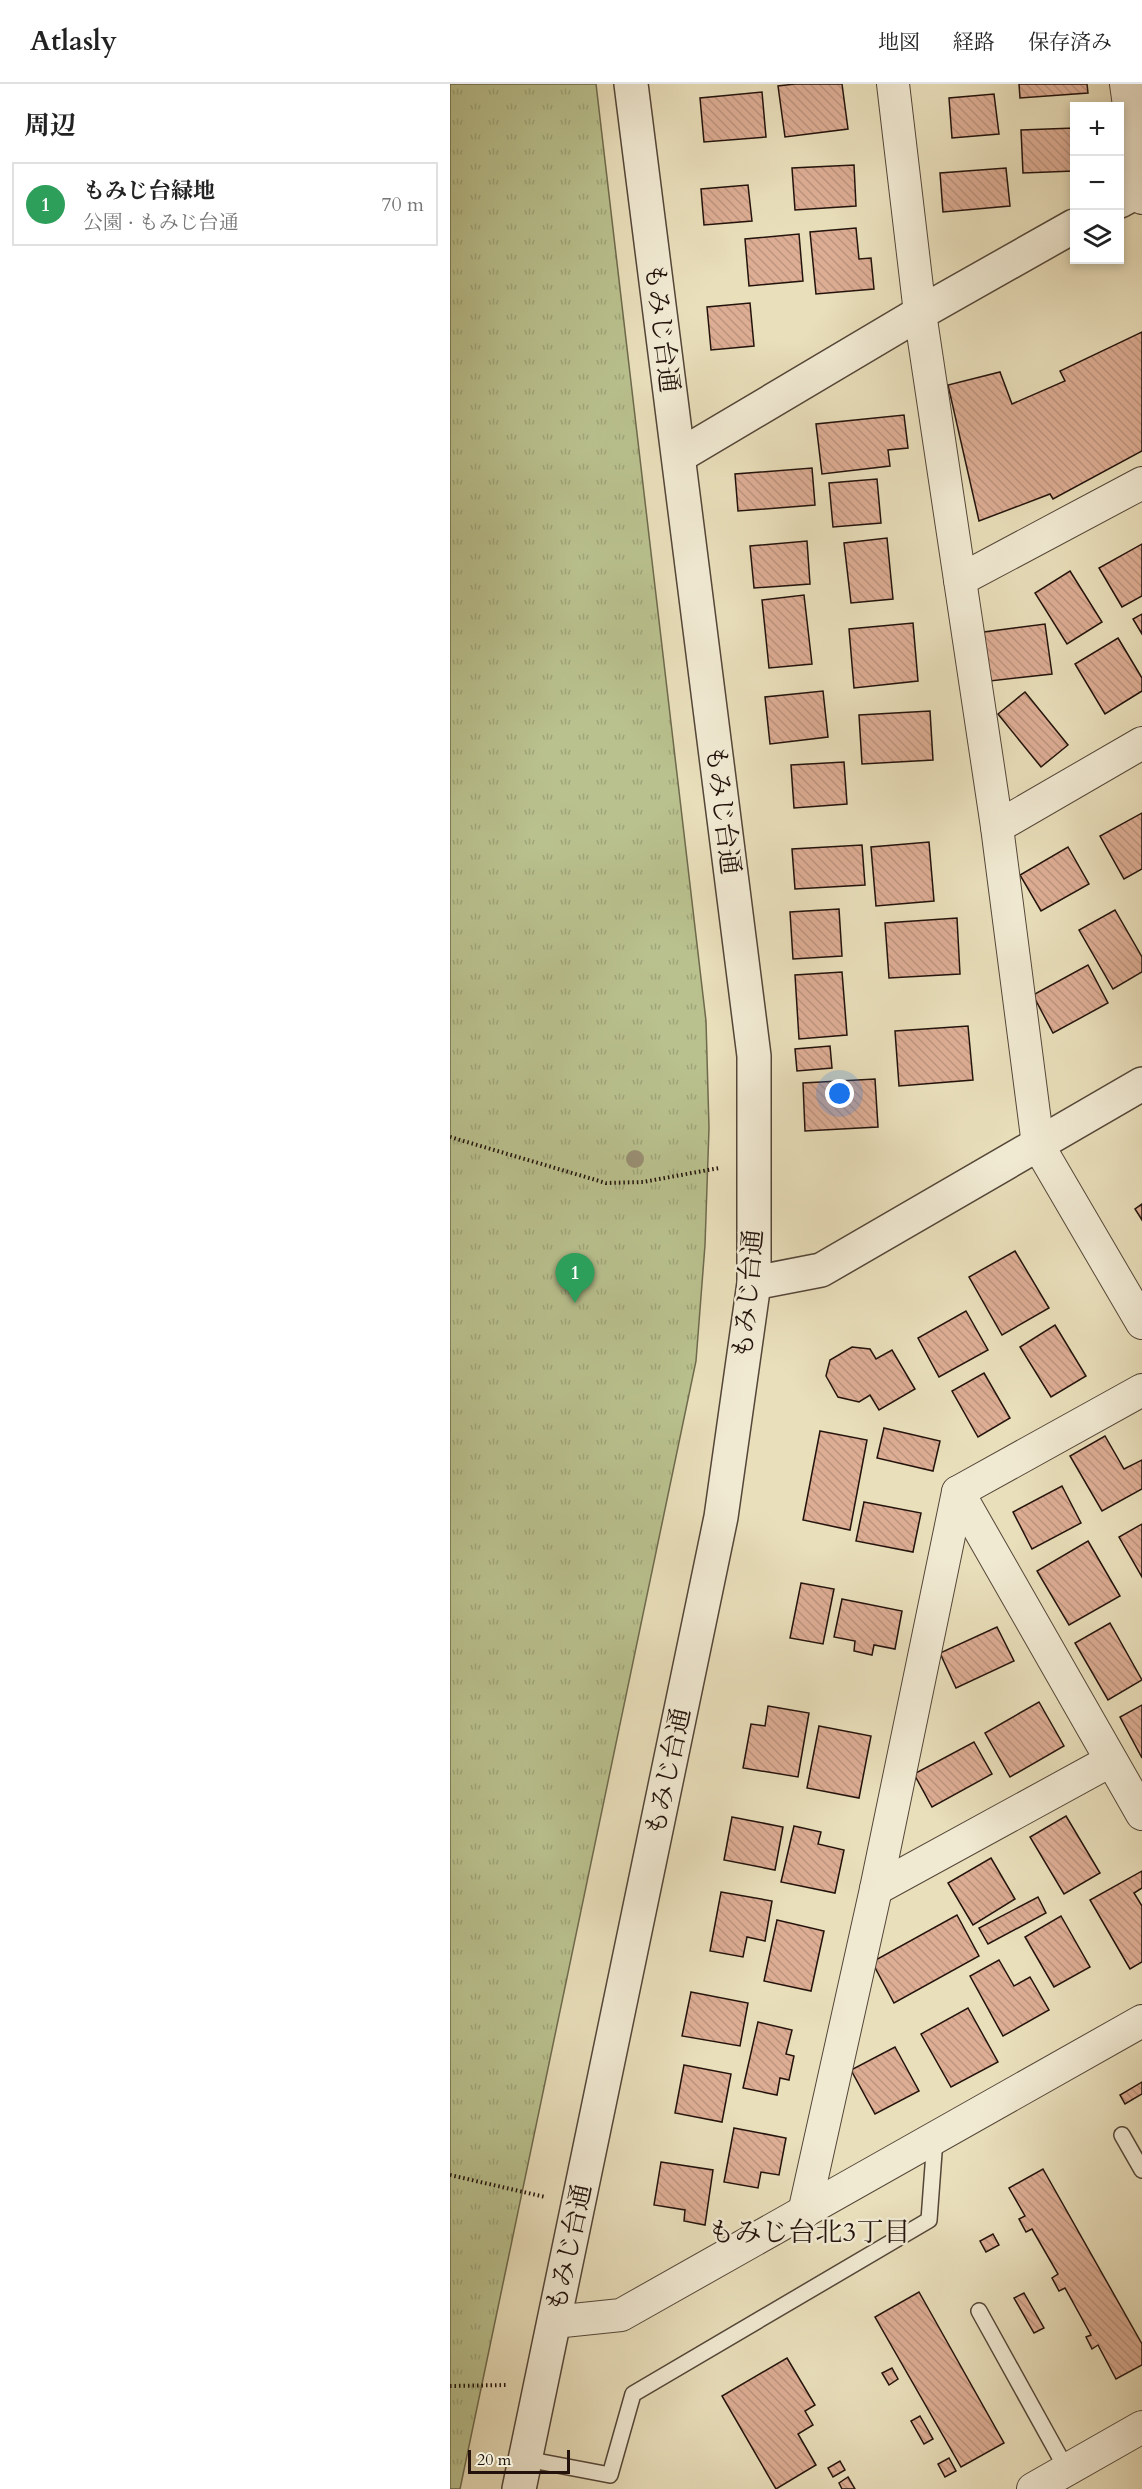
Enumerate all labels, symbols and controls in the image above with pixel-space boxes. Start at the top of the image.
text: Atlasly [30,22,117,60]
text: 地図 [878,28,920,57]
text: 経路 [953,28,995,57]
text: 保存済み [1028,28,1112,57]
map controls [1070,102,1124,264]
button: + [1070,102,1124,156]
text: 周辺 [24,108,76,143]
button: − [1070,156,1124,210]
text: もみじ台緑地 [83,176,215,206]
text: 1 [40,191,51,218]
text: 70 m [381,191,424,218]
text: 公園 · もみじ台通 [83,209,239,236]
button: layers [1070,210,1124,264]
street label: もみじ台通 [637,261,687,395]
street label: もみじ台通 [698,743,748,877]
your location [825,1079,854,1108]
street label: もみじ台通 [725,1228,771,1360]
pin: 1 [556,1254,594,1303]
street label: もみじ台通 [637,1705,699,1839]
street label: もみじ台通 [538,2181,600,2315]
district label: もみじ台北3丁目 [708,2214,910,2251]
scale bar [468,2447,570,2474]
text: 20 m [477,2449,511,2471]

